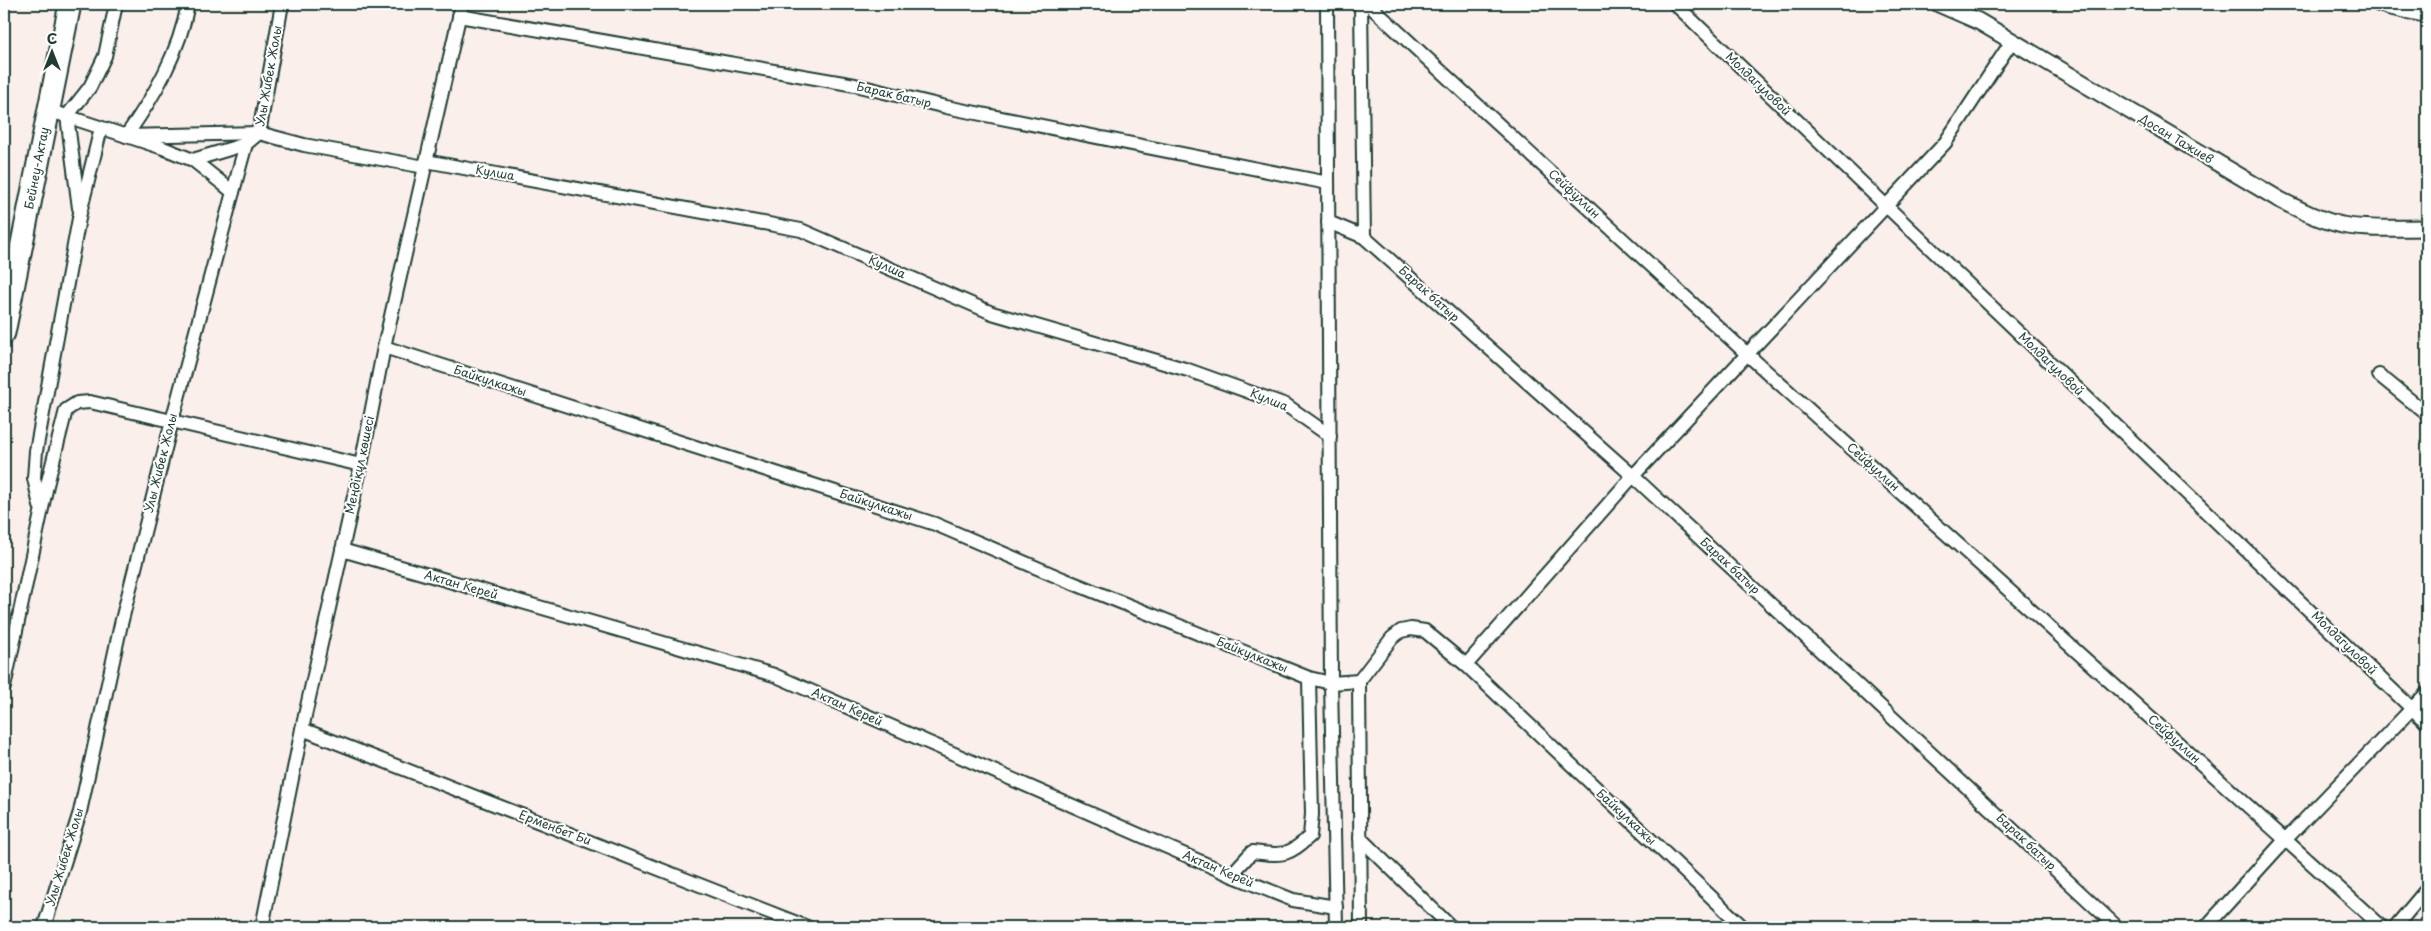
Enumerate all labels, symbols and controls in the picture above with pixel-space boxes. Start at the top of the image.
street label: Улы Жибек Жолы [250,24,286,128]
north arrow [28,28,78,78]
text: С [47,28,57,49]
street label: Молдагуловой [1722,47,1795,119]
street label: Барак батыр [855,77,933,111]
street label: Досан Тажиев [2135,108,2217,167]
street label: Бейнеу-Актау [19,125,53,210]
street label: Кулша [474,160,517,184]
street label: Сейфуллин [1545,164,1605,222]
street label: Кулша [866,250,910,283]
street label: Барак батыр [1395,261,1464,325]
street label: Молдагуловой [2015,327,2088,399]
street label: Байкулкажы [452,360,529,400]
street label: Кулша [1248,383,1292,415]
street label: Улы Жибек Жолы [139,411,181,514]
street label: Меңдіқұл көшесі [340,414,378,516]
street label: Сейфуллин [1843,438,1904,495]
street label: Байкулкажы [838,484,915,524]
street label: Барак батыр [1697,533,1765,598]
street label: Актан Керей [422,565,500,603]
street label: Молдагуловой [2308,606,2381,678]
street label: Байкулкажы [1214,632,1291,677]
street label: Актан Керей [809,682,886,730]
street label: Сейфуллин [2144,710,2205,767]
street label: Байкулкажы [1593,784,1661,849]
street label: Улы Жибек Жолы [41,805,88,908]
street label: Ерменбет Би [517,805,594,849]
street label: Барак батыр [1993,809,2061,874]
street label: Актан Керей [1180,845,1257,891]

